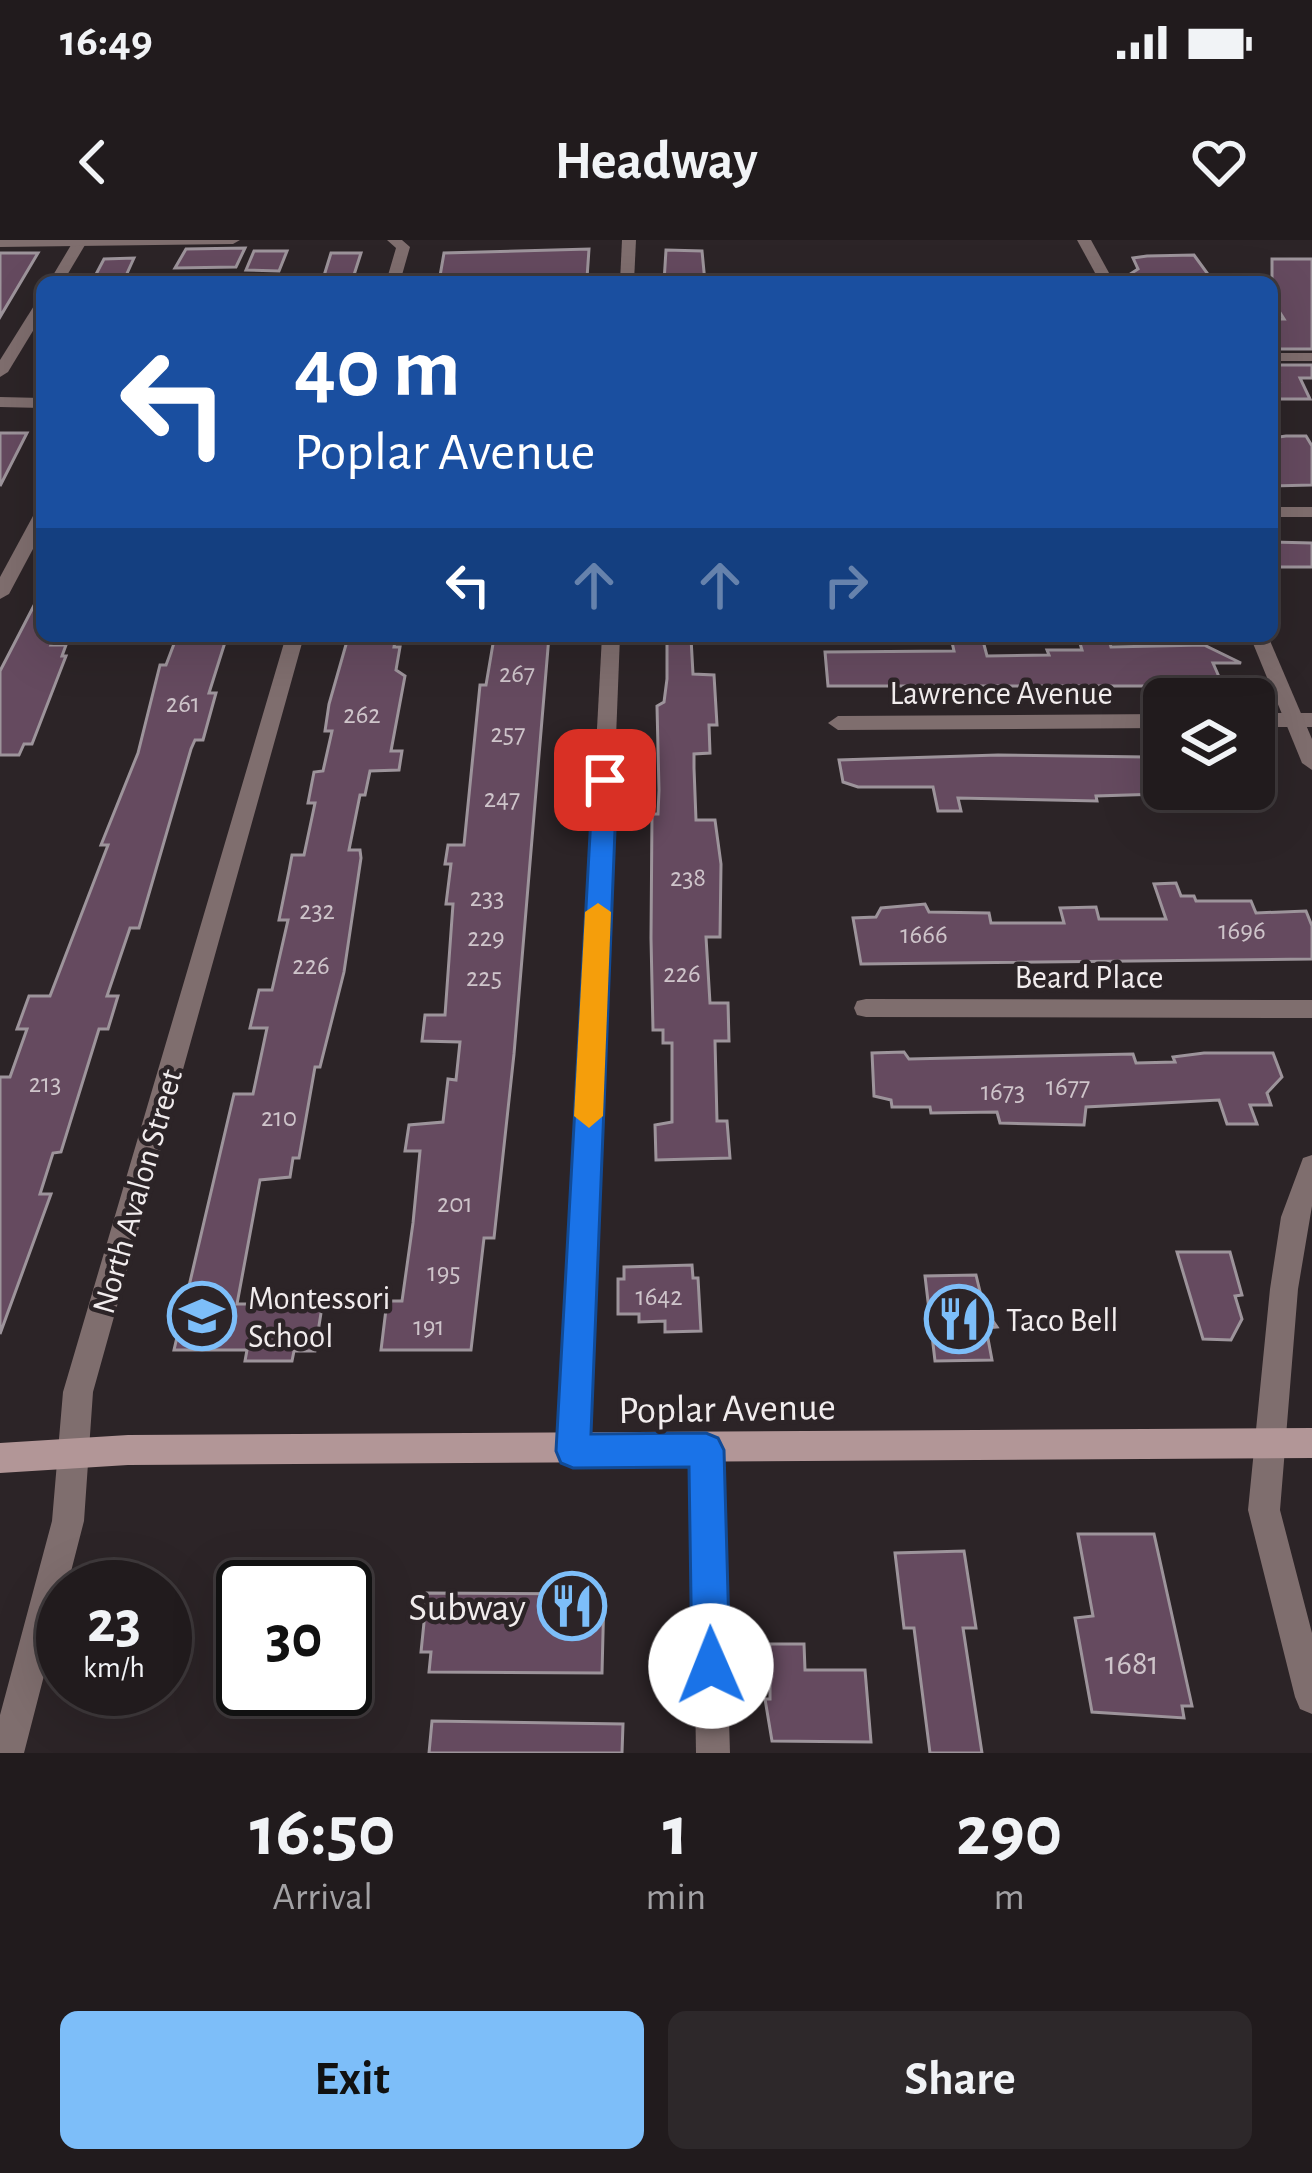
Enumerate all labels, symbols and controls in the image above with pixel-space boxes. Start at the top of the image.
text: 16:49 [60,19,153,64]
icon: back [60,129,126,195]
icon: heart [1186,129,1252,195]
text: Headway [554,135,758,189]
icon: left [96,324,252,480]
text: 40 m [294,328,461,412]
text: Poplar Avenue [294,426,595,480]
icon: left [435,552,501,618]
icon: ahead [561,552,627,618]
icon: ahead [687,552,753,618]
icon: right [813,552,879,618]
house number: 267 [499,660,535,687]
street label: Lawrence Avenue [889,678,1113,711]
map controls [1143,678,1275,810]
button: layers [1143,678,1275,810]
house number: 261 [166,690,200,717]
house number: 262 [343,701,381,728]
house number: 257 [491,720,525,747]
pin [554,729,656,831]
icon: arrive [572,747,638,813]
house number: 247 [484,785,520,812]
house number: 238 [670,864,706,891]
house number: 233 [470,884,504,911]
house number: 232 [299,897,335,924]
house number: 1696 [1218,917,1266,944]
house number: 1666 [900,921,948,948]
house number: 229 [467,924,505,951]
house number: 226 [292,952,330,979]
house number: 226 [663,960,701,987]
street label: Beard Place [1014,962,1164,995]
house number: 225 [466,964,502,991]
street label: North Avalon Street [88,1065,189,1318]
house number: 213 [29,1070,61,1097]
house number: 1677 [1046,1073,1090,1100]
house number: 1673 [981,1078,1025,1105]
house number: 210 [261,1104,297,1131]
house number: 201 [437,1190,473,1217]
house number: 195 [427,1259,461,1286]
school or university icon: Montessori School [167,1281,237,1351]
place label: Montessori School [248,1283,391,1354]
house number: 1642 [635,1283,683,1310]
restaurant icon: Taco Bell [924,1284,994,1354]
place label: Taco Bell [1006,1305,1118,1338]
house number: 191 [413,1313,445,1340]
street label: Poplar Avenue [618,1388,836,1431]
speed limit sign: 30 [216,1560,372,1716]
restaurant icon: Subway [537,1571,607,1641]
place label: Subway [408,1589,526,1628]
text: 23 [87,1593,141,1653]
position arrow [648,1603,774,1729]
house number: 1681 [1105,1648,1159,1681]
text: km/h [83,1653,145,1683]
text: 16:50 [250,1796,396,1868]
text: 1 [663,1796,689,1868]
text: 290 [956,1796,1062,1868]
text: Arrival [273,1878,373,1917]
text: min [645,1878,706,1917]
text: m [993,1878,1025,1917]
button: Exit [60,2011,644,2149]
button: Share [668,2011,1252,2149]

